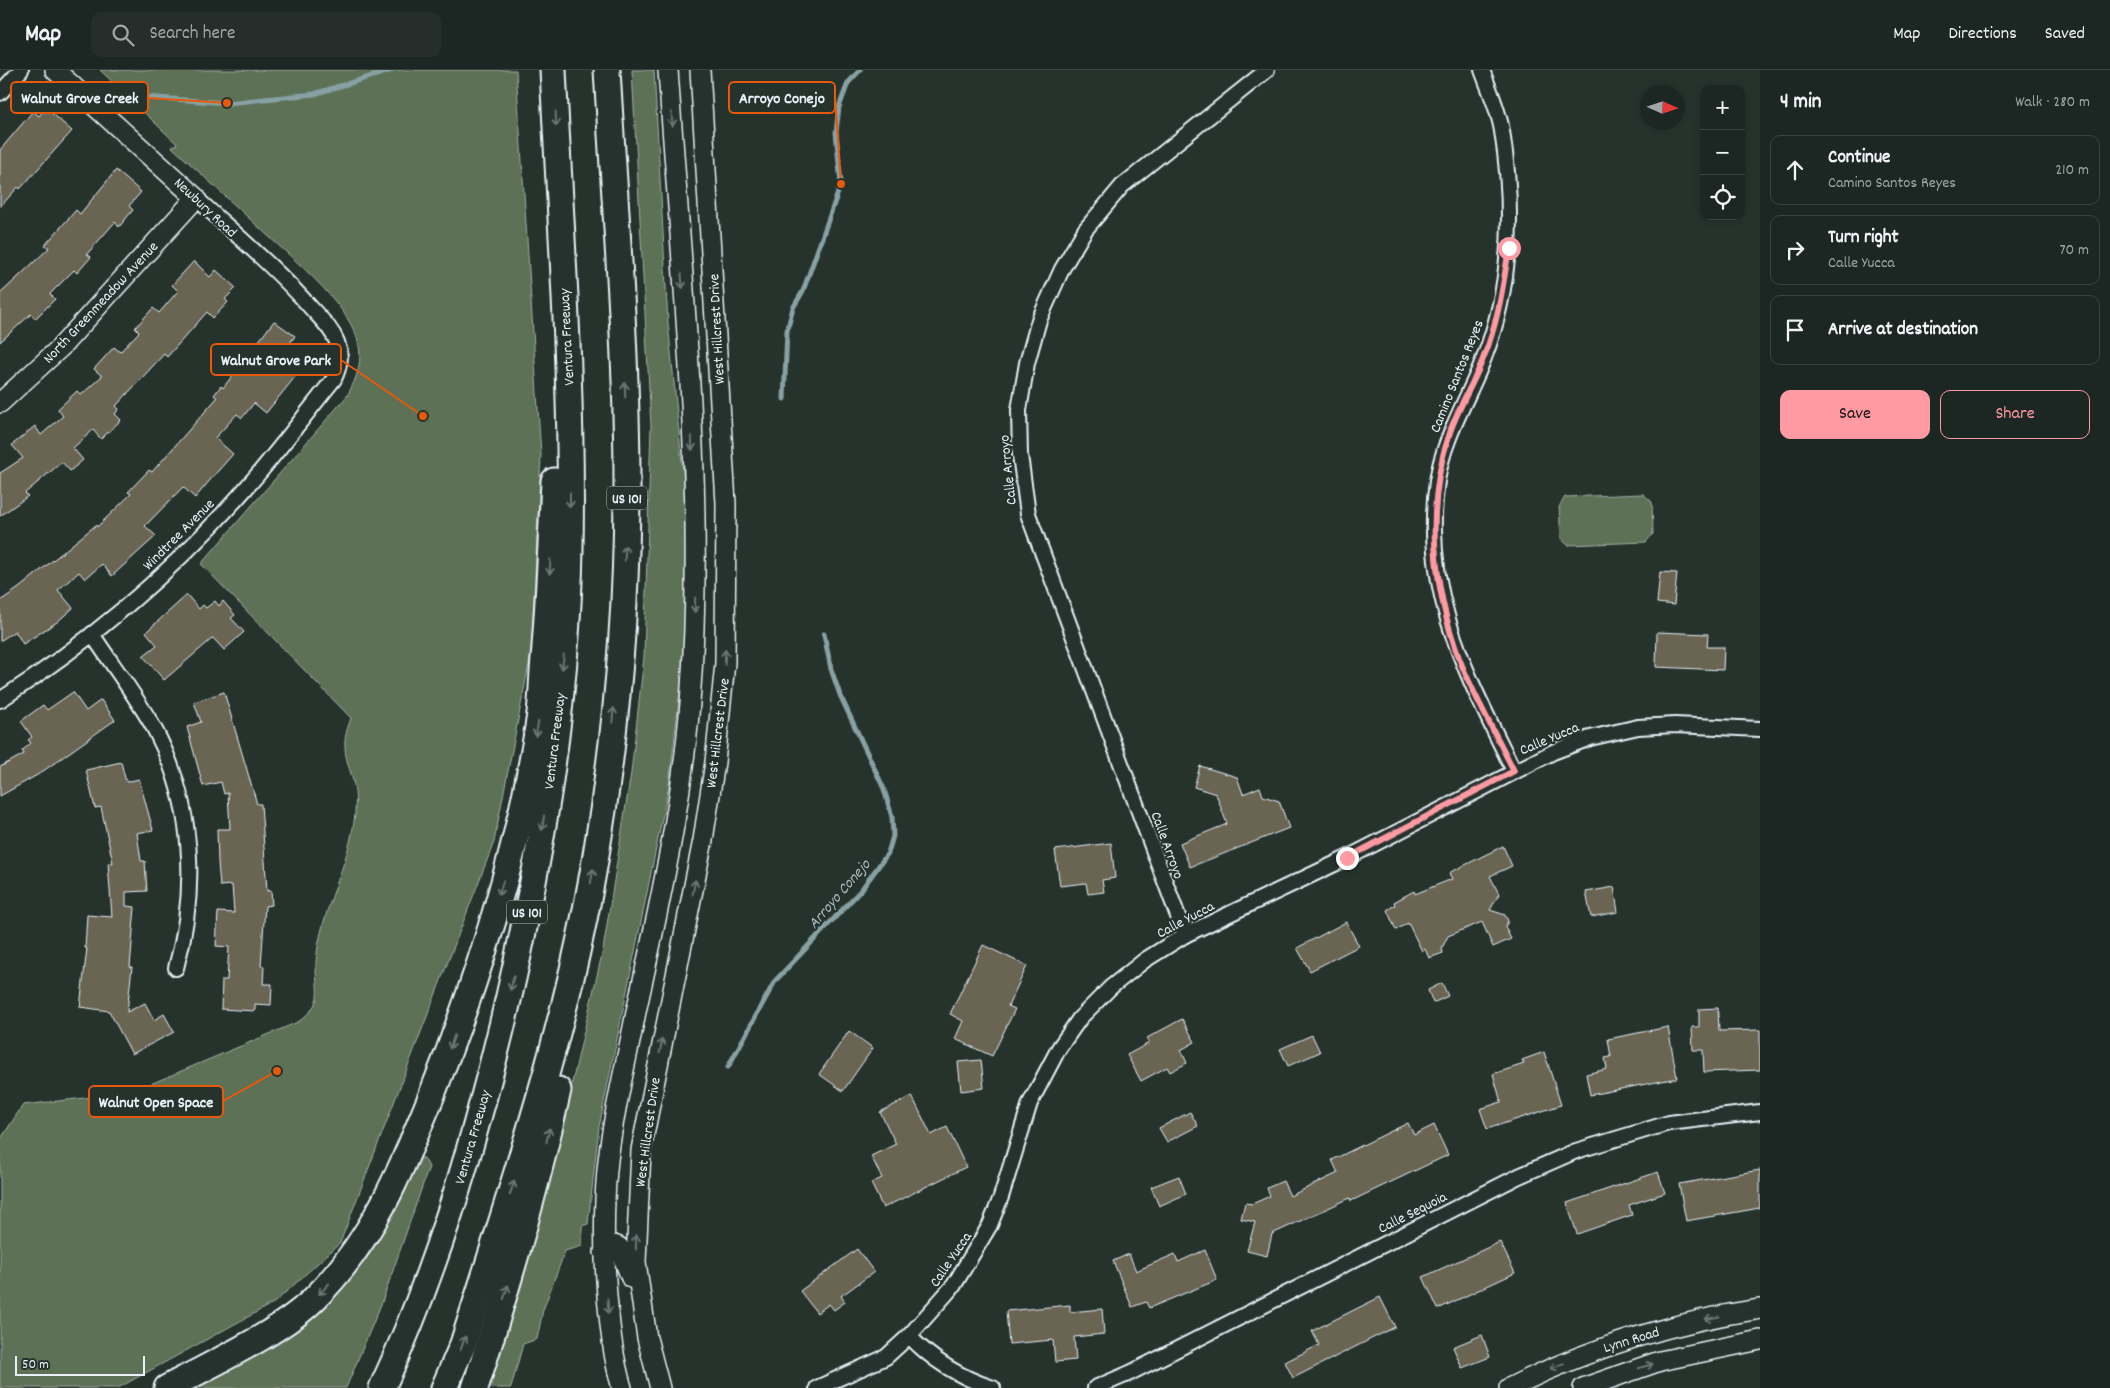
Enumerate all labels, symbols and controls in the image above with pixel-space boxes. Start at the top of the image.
search box [91,12,441,57]
text: Map [25,18,61,52]
icon: search [109,21,137,49]
text: Search here [149,21,235,48]
text: Map [1893,22,1920,47]
text: Directions [1948,22,2017,47]
text: Saved [2045,22,2085,47]
callout: Walnut Grove Creek [11,82,148,113]
callout: Arroyo Conejo [729,82,835,113]
north arrow [1640,85,1685,130]
map controls [1700,85,1745,220]
button: + [1700,85,1745,130]
text: Walnut Grove Creek [21,88,139,111]
text: Arroyo Conejo [739,88,825,111]
text: 4 min [1780,88,1822,118]
text: Walk · 280 m [2015,91,2090,114]
one-way arrow [551,110,560,126]
one-way arrow [667,110,676,126]
button: − [1700,130,1745,175]
text: Continue [1828,145,1890,172]
icon: ahead [1781,156,1809,184]
text: 210 m [2055,159,2089,182]
text: Camino Santos Reyes [1828,172,1956,195]
street label: Newbury Road [168,173,241,244]
button: locate [1700,175,1745,220]
text: Turn right [1828,225,1899,252]
icon: right [1781,236,1809,264]
street label: North Greenmeadow Avenue [39,237,165,370]
route start [1498,237,1521,260]
text: 70 m [2059,239,2089,262]
text: Calle Yucca [1828,252,1895,275]
one-way arrow [678,273,687,289]
street label: West Hillcrest Drive [704,273,732,385]
street label: Ventura Freeway [554,287,582,386]
icon: arrive [1781,316,1809,344]
street label: Camino Santos Reyes [1425,317,1491,436]
text: Arrive at destination [1828,317,1978,344]
callout: Walnut Grove Park [211,344,341,375]
text: Walnut Grove Park [221,350,331,373]
one-way arrow [620,383,630,399]
button: Save [1780,390,1930,439]
button: Share [1940,390,2090,439]
street label: Calle Arroyo [994,433,1024,506]
one-way arrow [688,435,697,451]
road number: US 101 [607,486,647,509]
one-way arrow [565,492,575,508]
street label: Windtree Avenue [138,494,221,576]
one-way arrow [620,545,630,561]
one-way arrow [546,559,555,575]
one-way arrow [690,597,700,613]
one-way arrow [720,649,730,666]
one-way arrow [558,654,568,670]
street label: West Hillcrest Drive [701,677,737,789]
street label: Ventura Freeway [539,691,573,791]
one-way arrow [608,707,618,723]
street label: Calle Yucca [1517,717,1584,762]
one-way arrow [532,721,542,737]
street label: Calle Arroyo [1144,809,1189,883]
one-way arrow [538,815,548,831]
route end [1336,847,1359,870]
water label: Arroyo Conejo [803,854,877,935]
one-way arrow [588,868,598,884]
one-way arrow [496,879,506,895]
one-way arrow [689,879,699,895]
street label: Calle Yucca [1153,896,1220,945]
road number: US 101 [507,900,547,924]
one-way arrow [507,974,517,990]
one-way arrow [447,1034,456,1050]
one-way arrow [657,1039,666,1055]
street label: West Hillcrest Drive [630,1076,668,1188]
callout: Walnut Open Space [89,1086,223,1117]
street label: Ventura Freeway [450,1087,498,1187]
text: Walnut Open Space [99,1092,213,1115]
one-way arrow [544,1127,553,1143]
one-way arrow [508,1181,518,1197]
street label: Calle Sequoia [1375,1187,1452,1240]
street label: Calle Yucca [925,1227,979,1292]
one-way arrow [631,1234,641,1250]
one-way arrow [318,1282,330,1295]
one-way arrow [501,1284,511,1300]
one-way arrow [603,1298,613,1314]
one-way arrow [1704,1313,1720,1323]
street label: Lynn Road [1601,1322,1662,1360]
one-way arrow [459,1336,468,1351]
scale bar [15,1353,145,1376]
text: 50 m [22,1355,49,1375]
one-way arrow [1550,1361,1565,1371]
one-way arrow [1637,1361,1653,1370]

